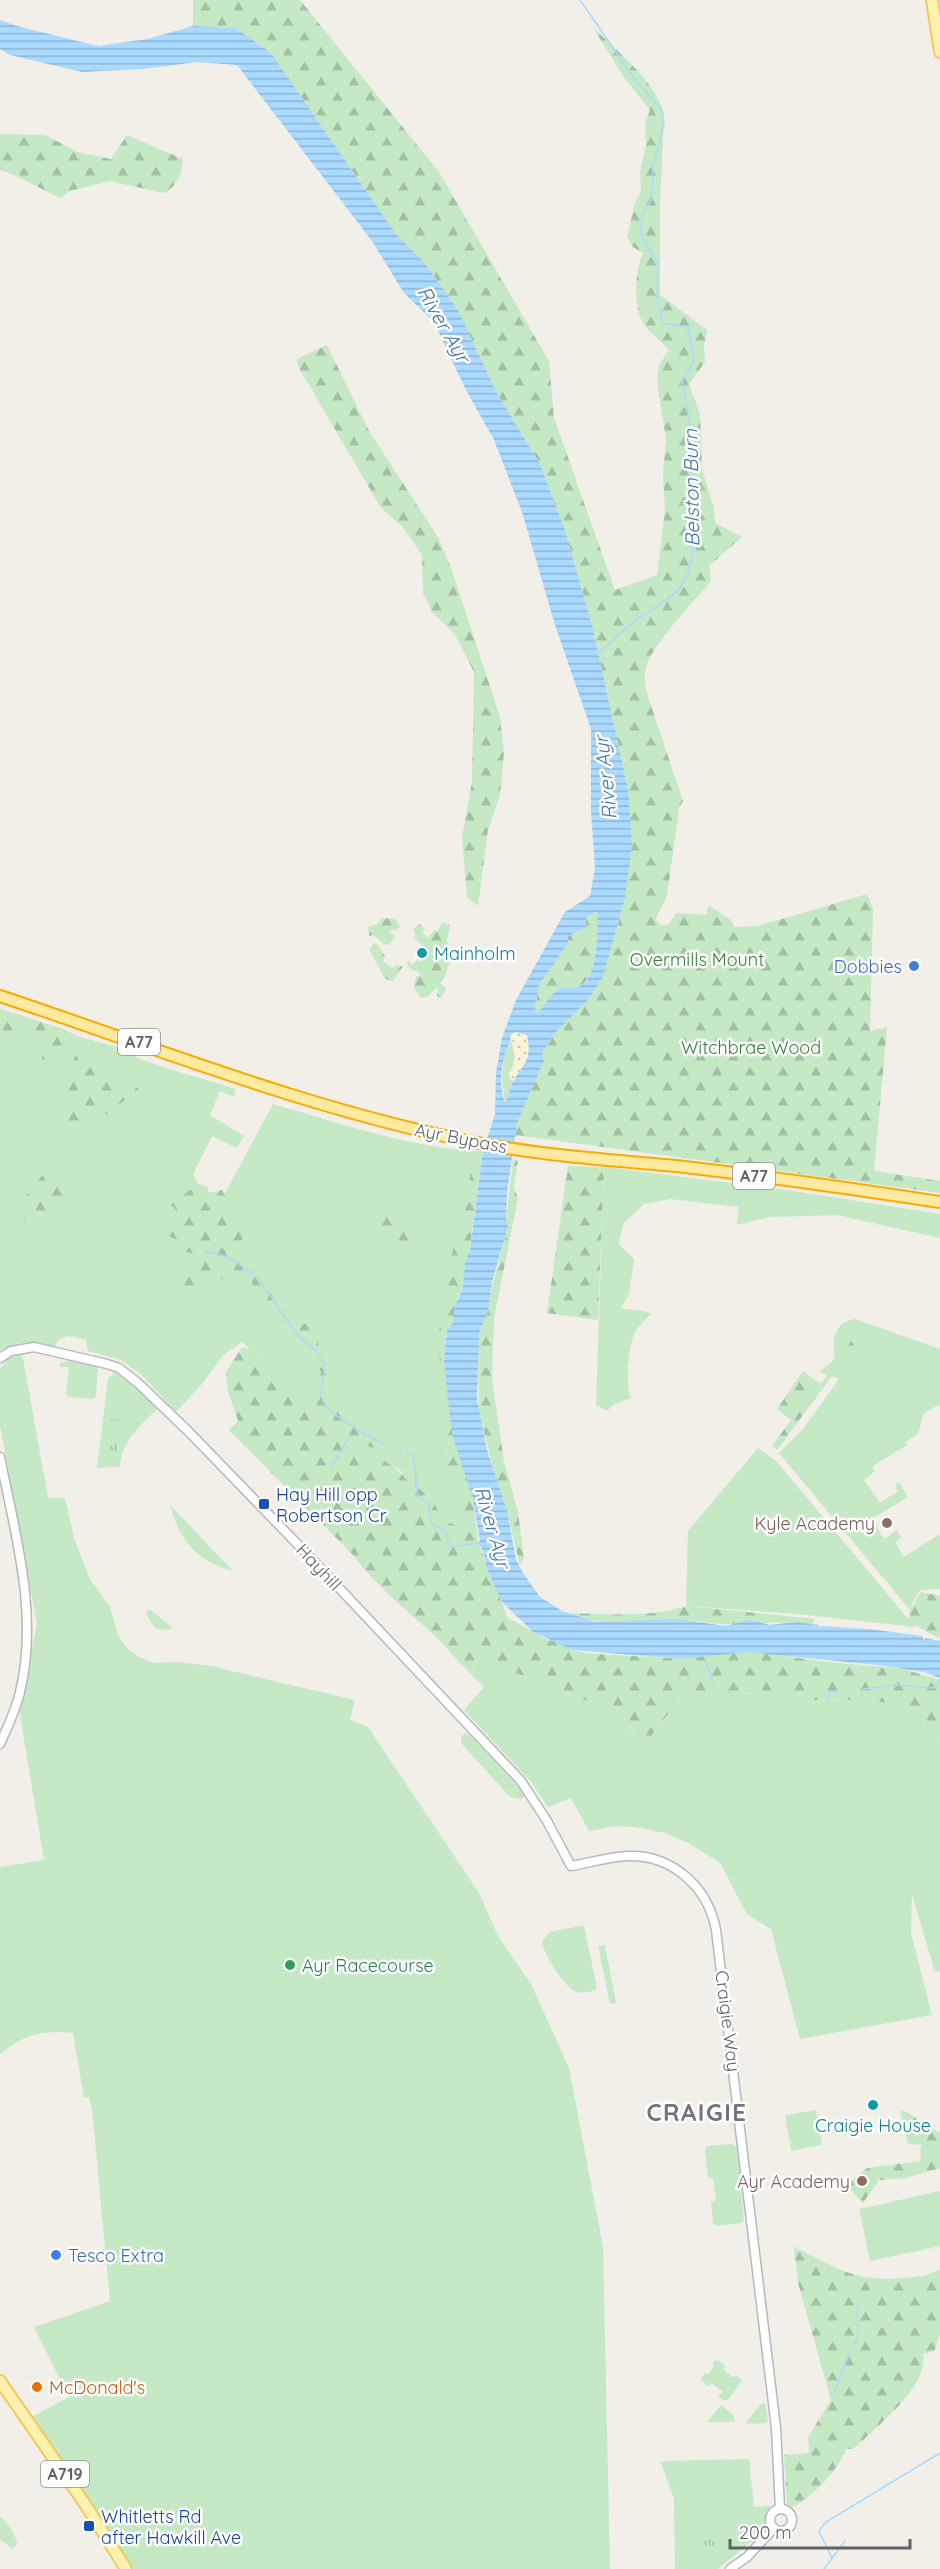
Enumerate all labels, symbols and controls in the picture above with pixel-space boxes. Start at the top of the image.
water label: River Ayr [412,281,477,369]
water label: Belston Burn [677,428,705,547]
water label: River Ayr [588,733,622,821]
place label: Mainholm [434,942,516,965]
marker: Mainholm [415,946,429,960]
park label: Overmills Mount [630,948,764,971]
place label: Dobbies [834,955,902,978]
marker: Dobbies [907,959,921,973]
road number: A77 [118,1029,160,1055]
park label: Witchbrae Wood [681,1036,821,1059]
street label: Ayr Bypass [413,1118,509,1158]
road number: A77 [733,1163,775,1189]
place label: Hay Hill opp Robertson Cr [276,1483,387,1527]
water label: River Ayr [469,1483,517,1573]
marker: Hay Hill opp Robertson Cr [257,1497,271,1511]
place label: Kyle Academy [754,1512,875,1535]
marker: Kyle Academy [880,1516,894,1530]
street label: Hayhill [291,1539,347,1595]
place label: Ayr Racecourse [302,1954,434,1977]
marker: Ayr Racecourse [283,1958,297,1972]
street label: Craigie Way [710,1969,746,2073]
district label: CRAIGIE [646,2097,748,2127]
marker: Craigie House [866,2098,880,2112]
place label: Craigie House [815,2114,931,2137]
place label: Ayr Academy [737,2170,850,2193]
marker: Ayr Academy [855,2174,869,2188]
place label: Tesco Extra [68,2244,164,2267]
marker: Tesco Extra [49,2248,63,2262]
place label: McDonald's [49,2376,145,2399]
marker: McDonald's [30,2380,44,2394]
road number: A719 [41,2461,89,2487]
place label: Whitletts Rd after Hawkill Ave [101,2505,241,2549]
scale bar [730,2512,910,2550]
marker: Whitletts Rd after Hawkill Ave [82,2519,96,2533]
text: 200 m [739,2521,792,2544]

